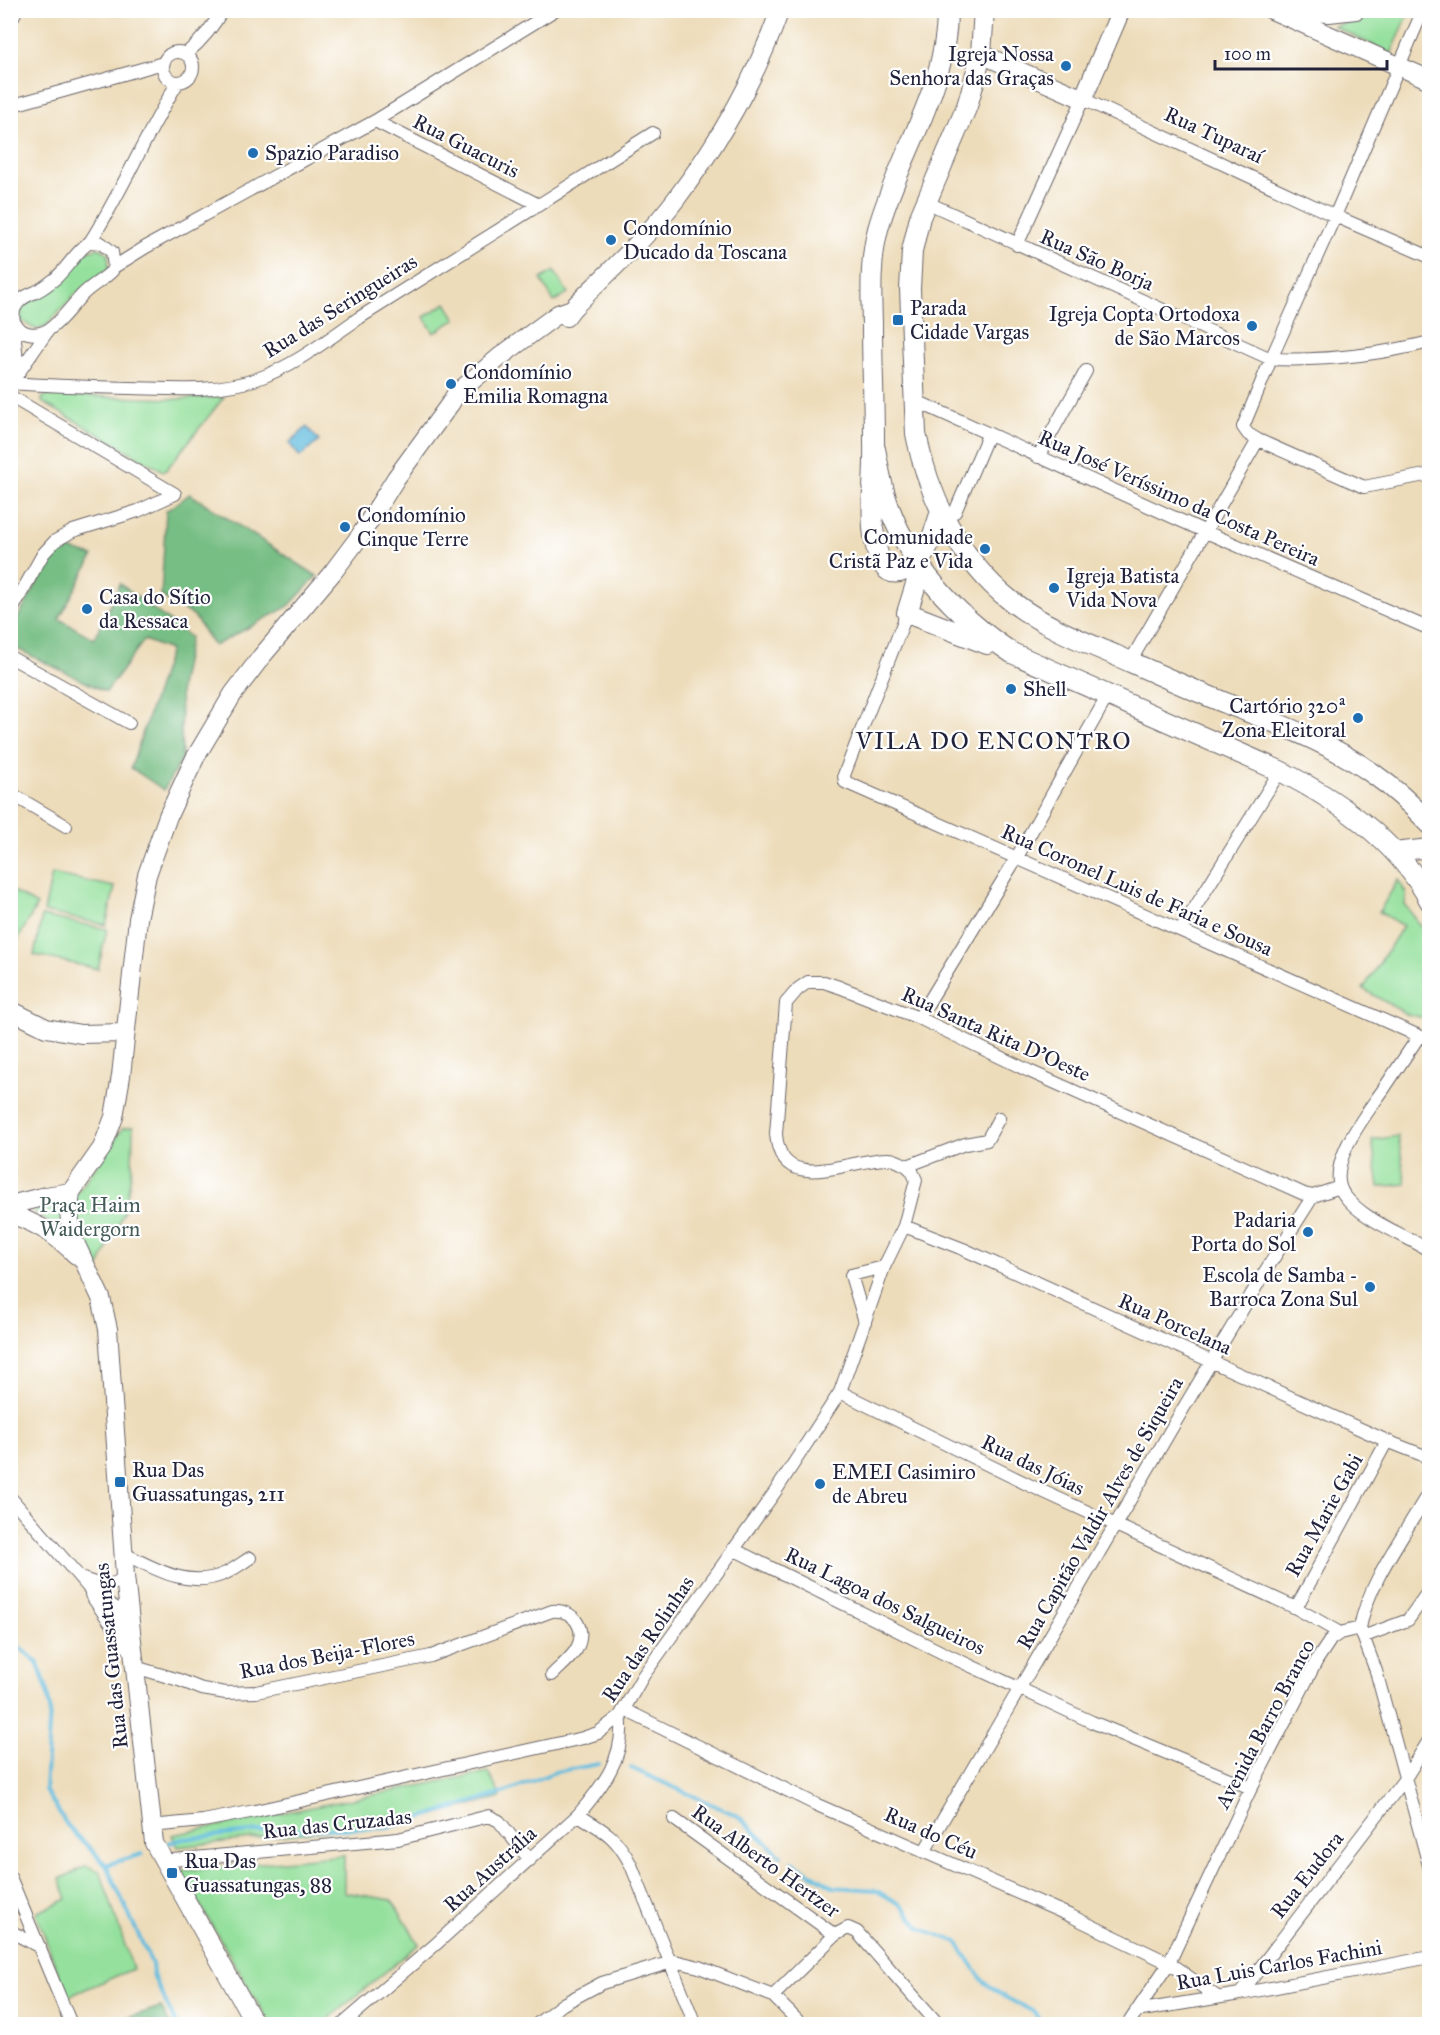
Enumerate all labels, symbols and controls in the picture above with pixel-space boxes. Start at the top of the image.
scale bar [1215,33,1388,71]
place label: Igreja Nossa Senhora das Graças [889,41,1054,91]
text: 100 m [1224,43,1271,65]
marker: Igreja Nossa Senhora das Graças [1059,59,1073,73]
street label: Rua Tuparaí [1160,101,1269,170]
street label: Rua Guacuris [408,108,524,184]
place label: Spazio Paradiso [265,140,399,166]
marker: Spazio Paradiso [246,146,260,160]
place label: Condomínio Ducado da Toscana [623,215,787,265]
street label: Rua São Borja [1036,223,1158,297]
marker: Condomínio Ducado da Toscana [604,233,618,247]
street label: Rua das Seringueiras [258,248,422,364]
place label: Parada Cidade Vargas [910,295,1029,345]
place label: Igreja Copta Ortodoxa de São Marcos [1049,301,1240,351]
marker: Parada Cidade Vargas [891,313,905,327]
marker: Igreja Copta Ortodoxa de São Marcos [1245,319,1259,333]
place label: Condomínio Emilia Romagna [463,359,608,409]
marker: Condomínio Emilia Romagna [444,377,458,391]
street label: Rua José Veríssimo da Costa Pereira [1034,424,1324,572]
place label: Condomínio Cinque Terre [357,502,469,552]
marker: Condomínio Cinque Terre [338,520,352,534]
place label: Comunidade Cristã Paz e Vida [829,524,973,574]
marker: Comunidade Cristã Paz e Vida [978,542,992,556]
place label: Igreja Batista Vida Nova [1065,563,1180,613]
marker: Igreja Batista Vida Nova [1047,581,1061,595]
place label: Casa do Sítio da Ressaca [99,584,211,634]
marker: Casa do Sítio da Ressaca [80,602,94,616]
place label: Shell [1023,676,1067,702]
marker: Shell [1004,682,1018,696]
place label: Cartório 320ª Zona Eleitoral [1222,693,1346,743]
marker: Cartório 320ª Zona Eleitoral [1351,711,1365,725]
district label: VILA DO ENCONTRO [855,726,1132,756]
street label: Rua Coronel Luis de Faria e Sousa [997,818,1277,962]
street label: Rua Santa Rita D'Oeste [898,981,1095,1087]
park label: Praça Haim Waidergorn [39,1192,141,1242]
place label: Padaria Porta do Sol [1191,1207,1296,1257]
marker: Padaria Porta do Sol [1301,1225,1315,1239]
place label: Escola de Samba - Barroca Zona Sul [1202,1262,1358,1312]
marker: Escola de Samba - Barroca Zona Sul [1363,1280,1377,1294]
street label: Rua Porcelana [1114,1287,1236,1361]
street label: Rua Capitão Valdir Alves de Siqueira [1011,1372,1189,1654]
street label: Rua das Jóias [977,1429,1089,1501]
street label: Rua Marie Gabi [1280,1449,1369,1581]
place label: Rua Das Guassatungas, 211 [132,1457,285,1507]
place label: EMEI Casimiro de Abreu [832,1459,976,1509]
marker: Rua Das Guassatungas, 211 [113,1475,127,1489]
marker: EMEI Casimiro de Abreu [813,1477,827,1491]
street label: Rua Lagoa dos Salgueiros [781,1541,989,1661]
street label: Rua das Guassatungas [88,1562,134,1750]
street label: Rua das Rolinhas [596,1571,700,1707]
street label: Rua dos Beija-Flores [237,1625,417,1685]
street label: Avenida Barro Branco [1209,1635,1321,1814]
street label: Rua Alberto Hertzer [687,1799,845,1924]
street label: Rua do Céu [880,1801,982,1865]
street label: Rua das Cruzadas [261,1803,413,1845]
street label: Rua Austrália [438,1820,542,1918]
street label: Rua Eudora [1265,1826,1349,1924]
place label: Rua Das Guassatungas, 88 [184,1848,332,1898]
marker: Rua Das Guassatungas, 88 [165,1866,179,1880]
street label: Rua Luis Carlos Fachini [1174,1934,1384,1996]

